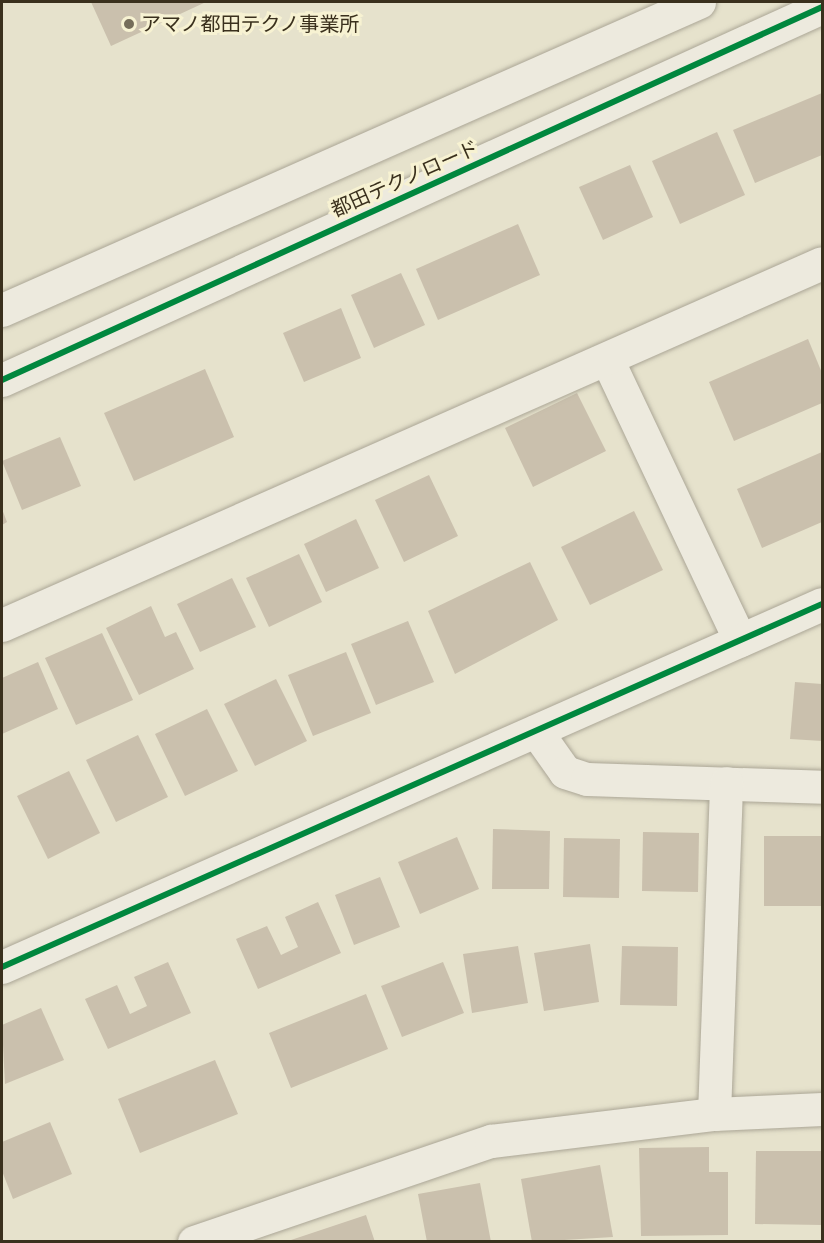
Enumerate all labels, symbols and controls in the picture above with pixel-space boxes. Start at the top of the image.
place label: アマノ都田テクノ事業所 [141,12,361,36]
marker: アマノ都田テクノ事業所 [122,17,136,31]
street label: 都田テクノロード [327,135,483,223]

